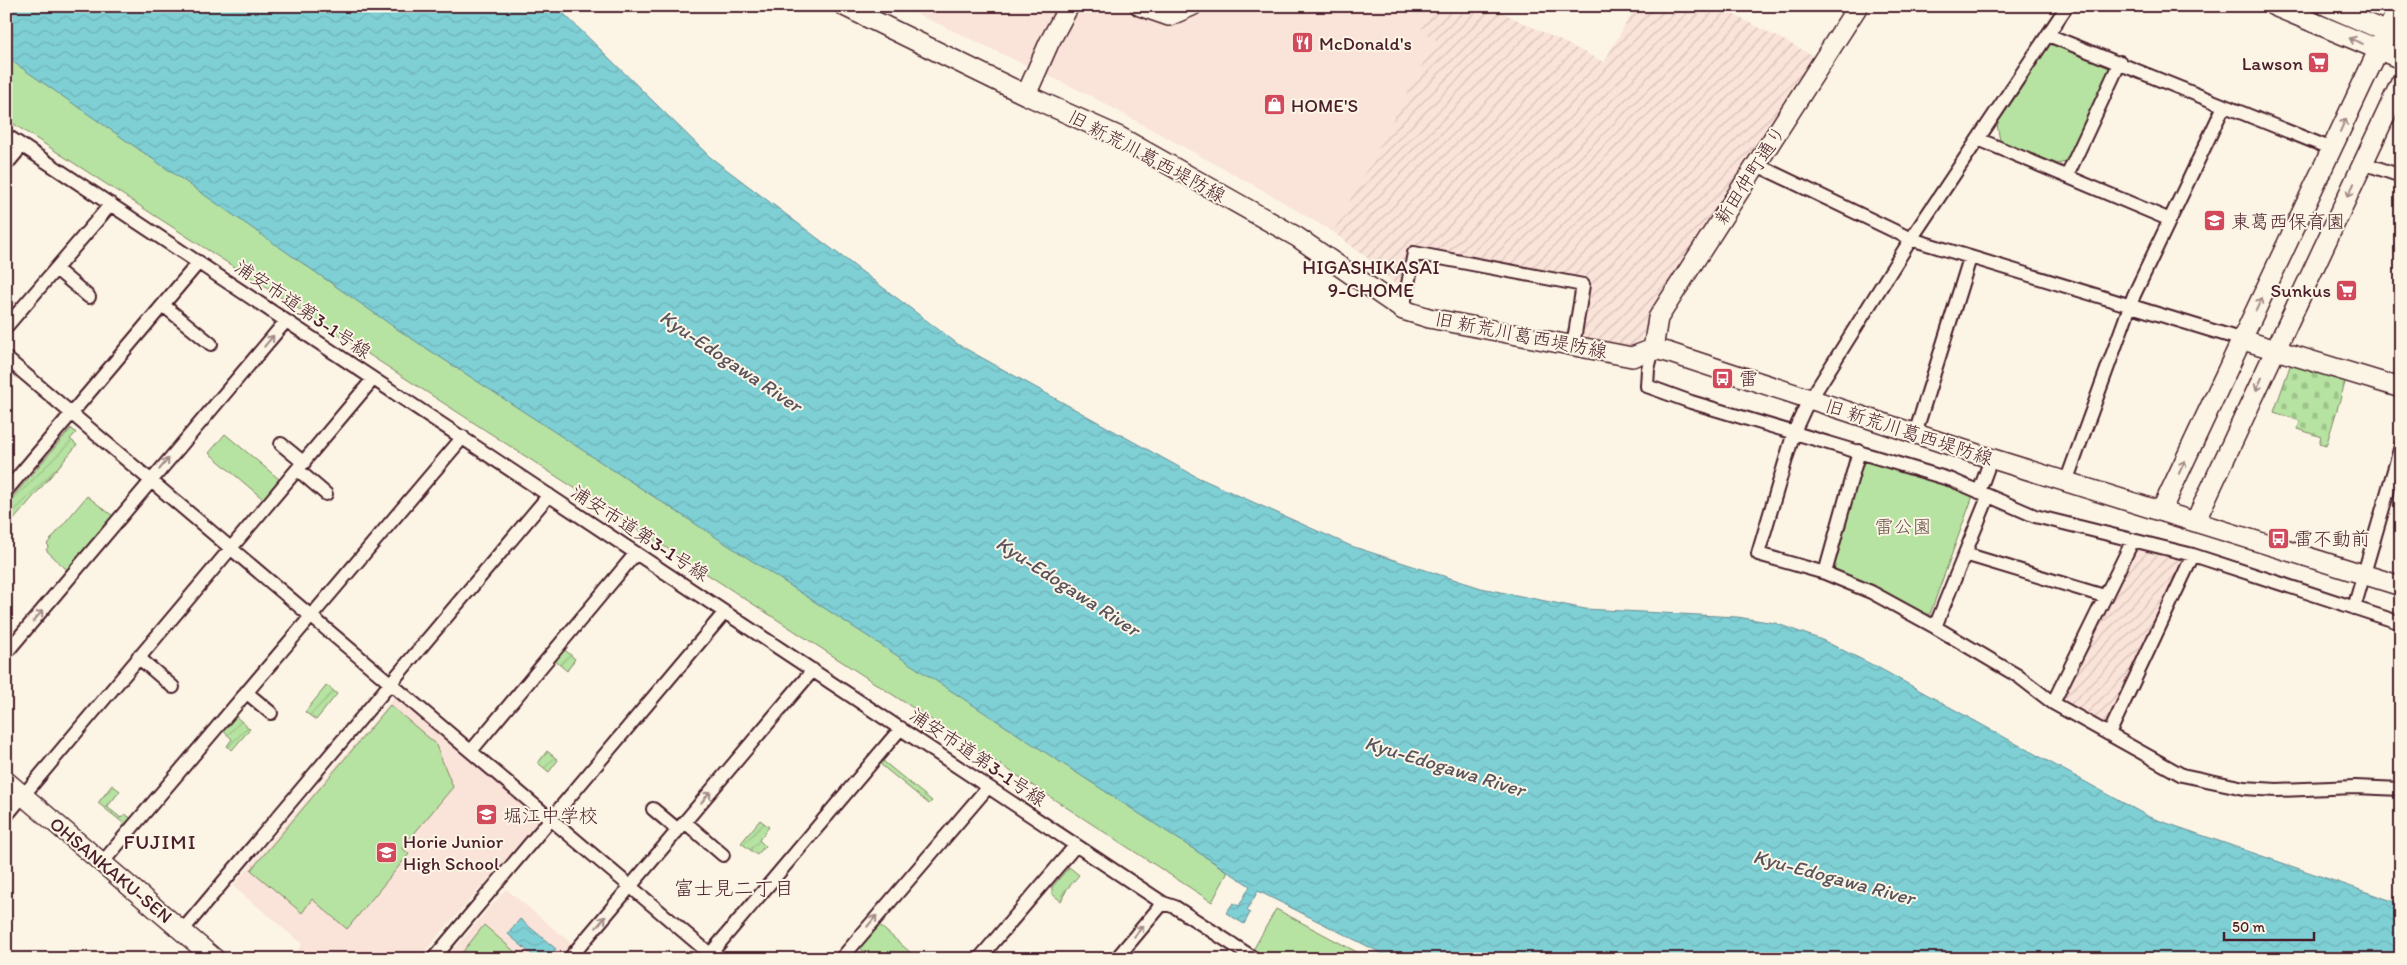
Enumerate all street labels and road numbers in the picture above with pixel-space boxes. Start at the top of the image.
street label: 旧 新荒川葛西堤防線 [1064,105,1230,207]
street label: 新田仲町通り [1709,121,1791,229]
street label: 浦安市道第3-1号線 [230,255,376,363]
street label: 旧 新荒川葛西堤防線 [1433,307,1609,363]
street label: 旧 新荒川葛西堤防線 [1822,394,1996,470]
street label: 浦安市道第3-1号線 [567,480,713,586]
street label: 浦安市道第3-1号線 [905,703,1051,811]
street label: OHSANKAKU-SEN [45,812,177,928]

